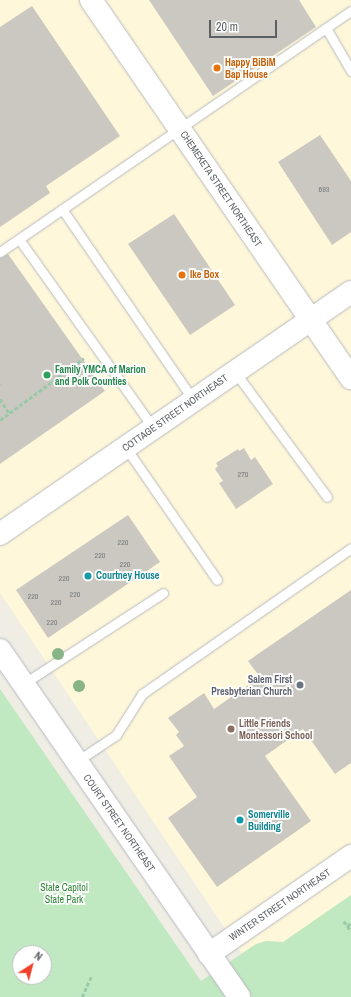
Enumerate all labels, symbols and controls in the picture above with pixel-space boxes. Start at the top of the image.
scale bar [211,12,279,38]
text: 20 m [216,19,238,35]
place label: Happy BiBiM Bap House [225,56,276,80]
marker: Happy BiBiM Bap House [212,63,222,73]
street label: CHEMEKETA STREET NORTHEAST [178,129,264,249]
house number: 693 [319,185,329,195]
place label: Ike Box [190,269,219,281]
marker: Ike Box [177,270,187,280]
place label: Family YMCA of Marion and Polk Counties [55,363,146,386]
marker: Family YMCA of Marion and Polk Counties [42,370,52,380]
street label: COTTAGE STREET NORTHEAST [120,372,230,454]
house number: 270 [238,470,248,480]
house number: 220 [118,538,128,548]
house number: 220 [95,551,105,561]
house number: 220 [120,560,130,570]
place label: Courtney House [96,570,159,582]
marker: Courtney House [83,571,93,581]
house number: 220 [59,574,69,584]
house number: 220 [70,590,80,600]
house number: 220 [28,592,38,602]
house number: 220 [51,598,61,608]
house number: 220 [47,618,57,628]
place label: Salem First Presbyterian Church [211,673,292,696]
marker: Salem First Presbyterian Church [295,680,305,690]
place label: Little Friends Montessori School [239,717,312,740]
marker: Little Friends Montessori School [226,724,236,734]
street label: COURT STREET NORTHEAST [81,772,157,874]
place label: Somerville Building [248,808,289,832]
marker: Somerville Building [235,815,245,825]
street label: WINTER STREET NORTHEAST [227,867,333,943]
park label: State Capitol State Park [40,881,88,904]
north arrow [12,945,52,985]
text: N [32,949,45,964]

